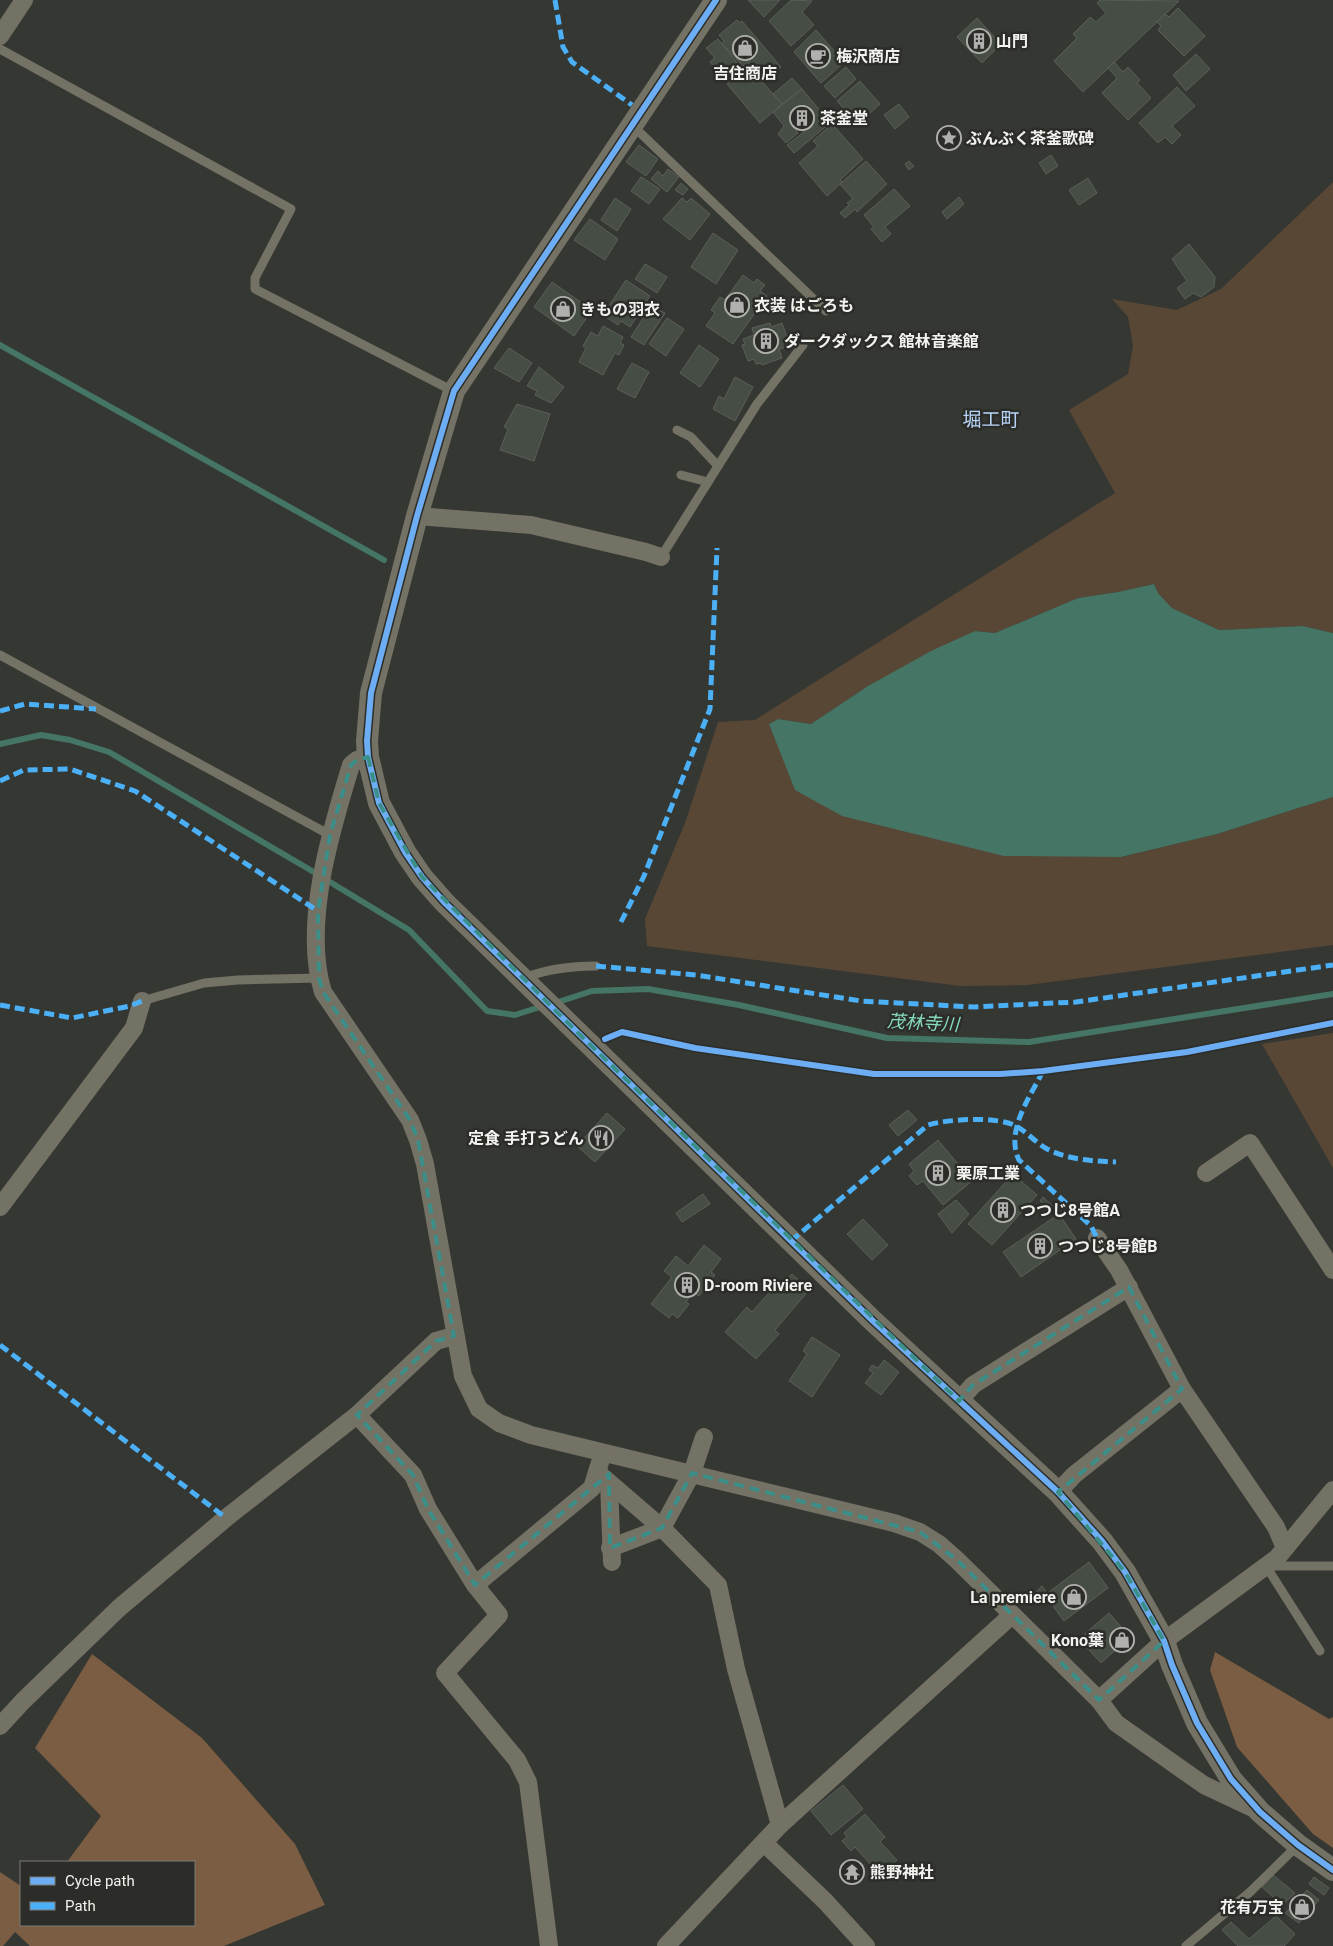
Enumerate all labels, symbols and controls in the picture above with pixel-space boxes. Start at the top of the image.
building icon: 山門 [966,28,992,54]
place label: 山門 [996,32,1028,51]
shop icon: 吉住商店 [732,35,758,61]
cafe icon: 梅沢商店 [805,43,831,69]
place label: 梅沢商店 [836,47,900,66]
place label: 吉住商店 [713,64,777,83]
building icon: 茶釜堂 [789,105,815,131]
place label: 茶釜堂 [820,109,868,128]
place icon: ぶんぶく茶釜歌碑 [936,125,962,151]
place label: ぶんぶく茶釜歌碑 [966,129,1094,148]
shop icon: 衣装 はごろも [724,292,750,318]
shop icon: きもの羽衣 [550,296,576,322]
place label: 衣装 はごろも [754,296,854,315]
place label: きもの羽衣 [580,300,660,319]
building icon: ダークダックス 館林音楽館 [753,328,779,354]
place label: ダークダックス 館林音楽館 [784,332,979,351]
district label: 堀工町 [962,408,1020,431]
water label: 茂林寺川 [887,1010,962,1035]
restaurant icon: 定食 手打うどん [588,1125,614,1151]
place label: 定食 手打うどん [468,1129,584,1148]
building icon: 栗原工業 [925,1160,951,1186]
place label: 栗原工業 [956,1164,1020,1183]
building icon: つつじ8号館A [990,1197,1016,1223]
place label: つつじ8号館A [1020,1201,1120,1220]
building icon: つつじ8号館B [1027,1233,1053,1259]
place label: つつじ8号館B [1058,1237,1157,1256]
building icon: D-room Riviere [674,1272,700,1298]
place label: D-room Riviere [704,1276,812,1295]
shop icon: La premiere [1061,1584,1087,1610]
place label: La premiere [970,1588,1056,1607]
shop icon: Kono葉 [1109,1627,1135,1653]
place label: Kono葉 [1051,1631,1104,1650]
temple icon: 熊野神社 [839,1859,865,1885]
legend [20,1861,195,1926]
place label: 熊野神社 [870,1863,934,1882]
text: Cycle path [65,1872,135,1890]
shop icon: 花有万宝 [1289,1894,1315,1920]
text: Path [65,1897,96,1915]
place label: 花有万宝 [1220,1898,1284,1917]

